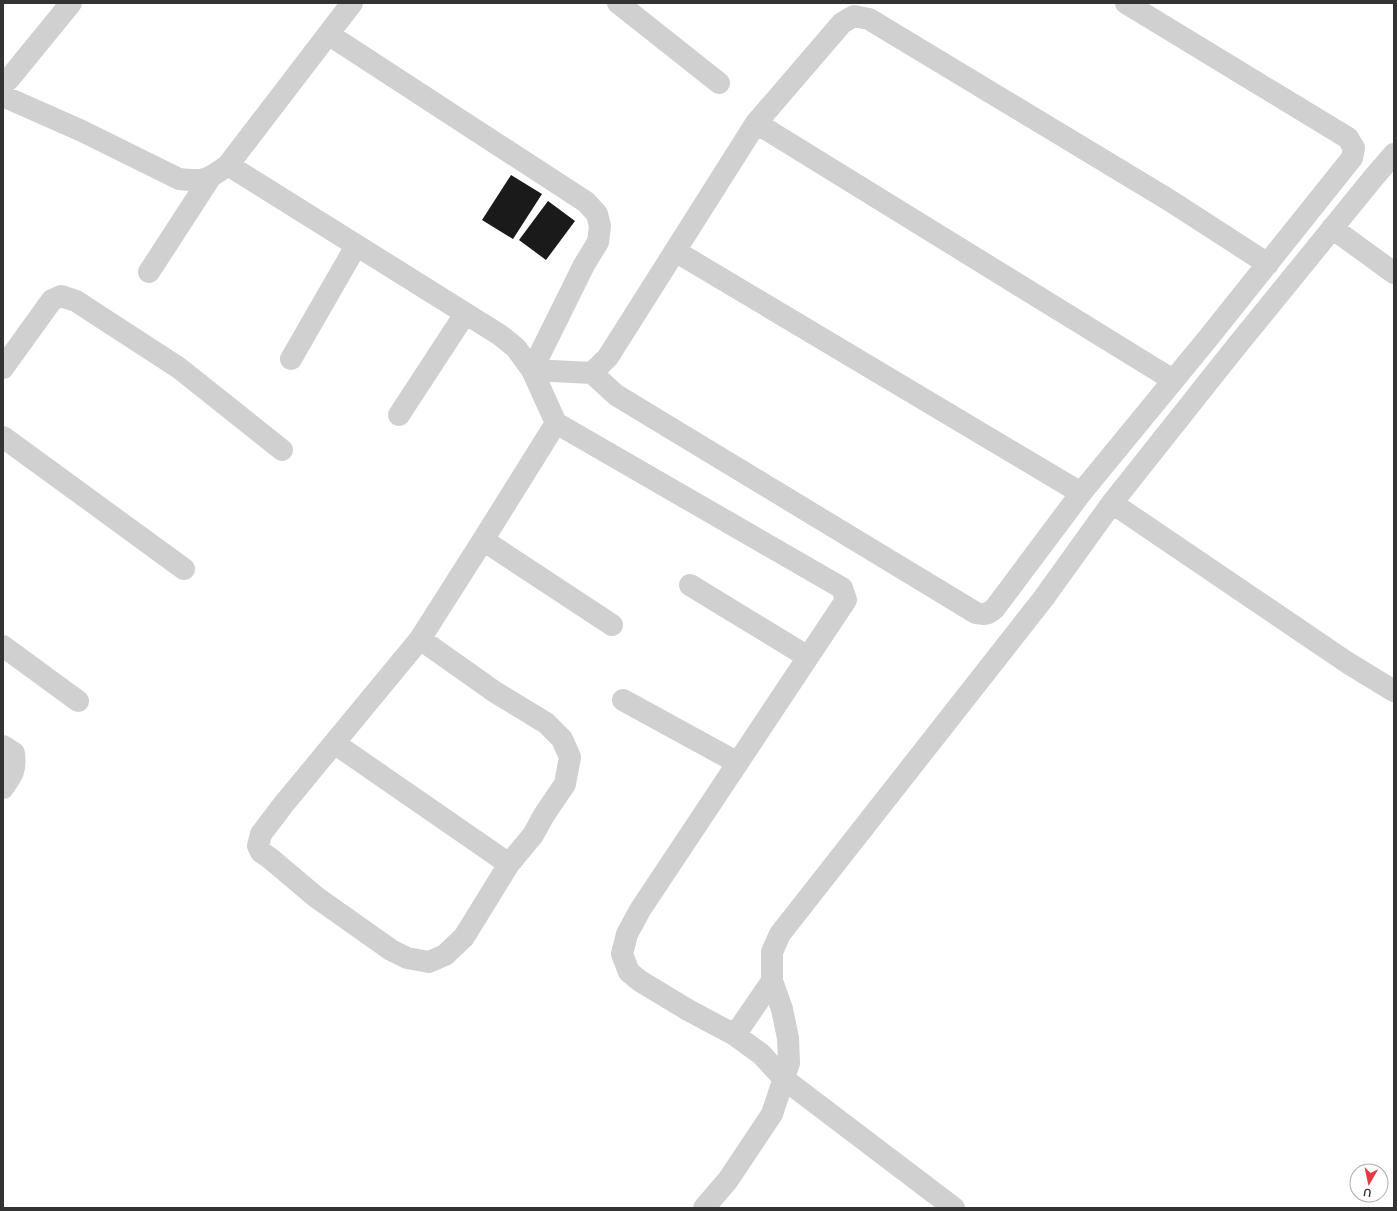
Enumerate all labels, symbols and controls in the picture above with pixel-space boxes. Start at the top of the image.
north arrow [1349,1163,1389,1203]
text: U [1362,1185,1373,1200]

